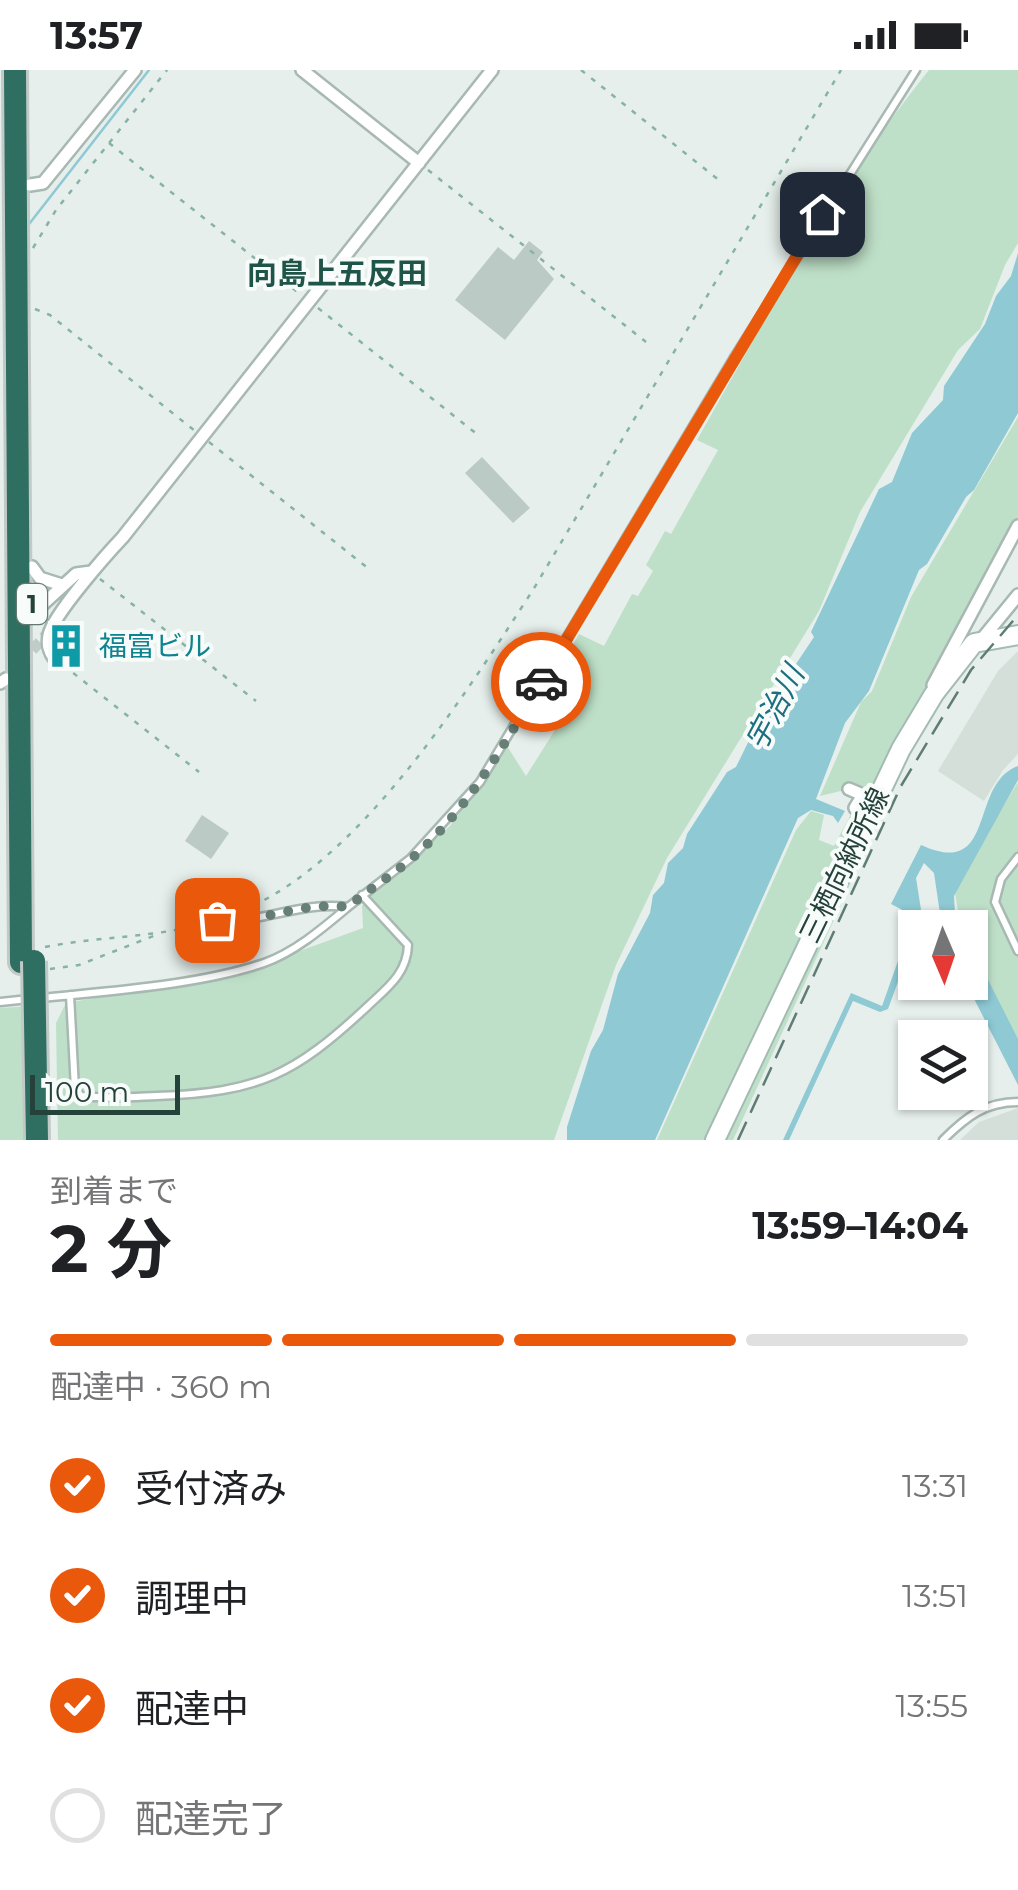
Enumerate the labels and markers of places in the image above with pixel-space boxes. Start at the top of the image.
pin [780,172,865,257]
building icon: 福富ビル [42,622,90,670]
place label: 福富ビル [99,629,211,663]
pin [175,878,260,963]

